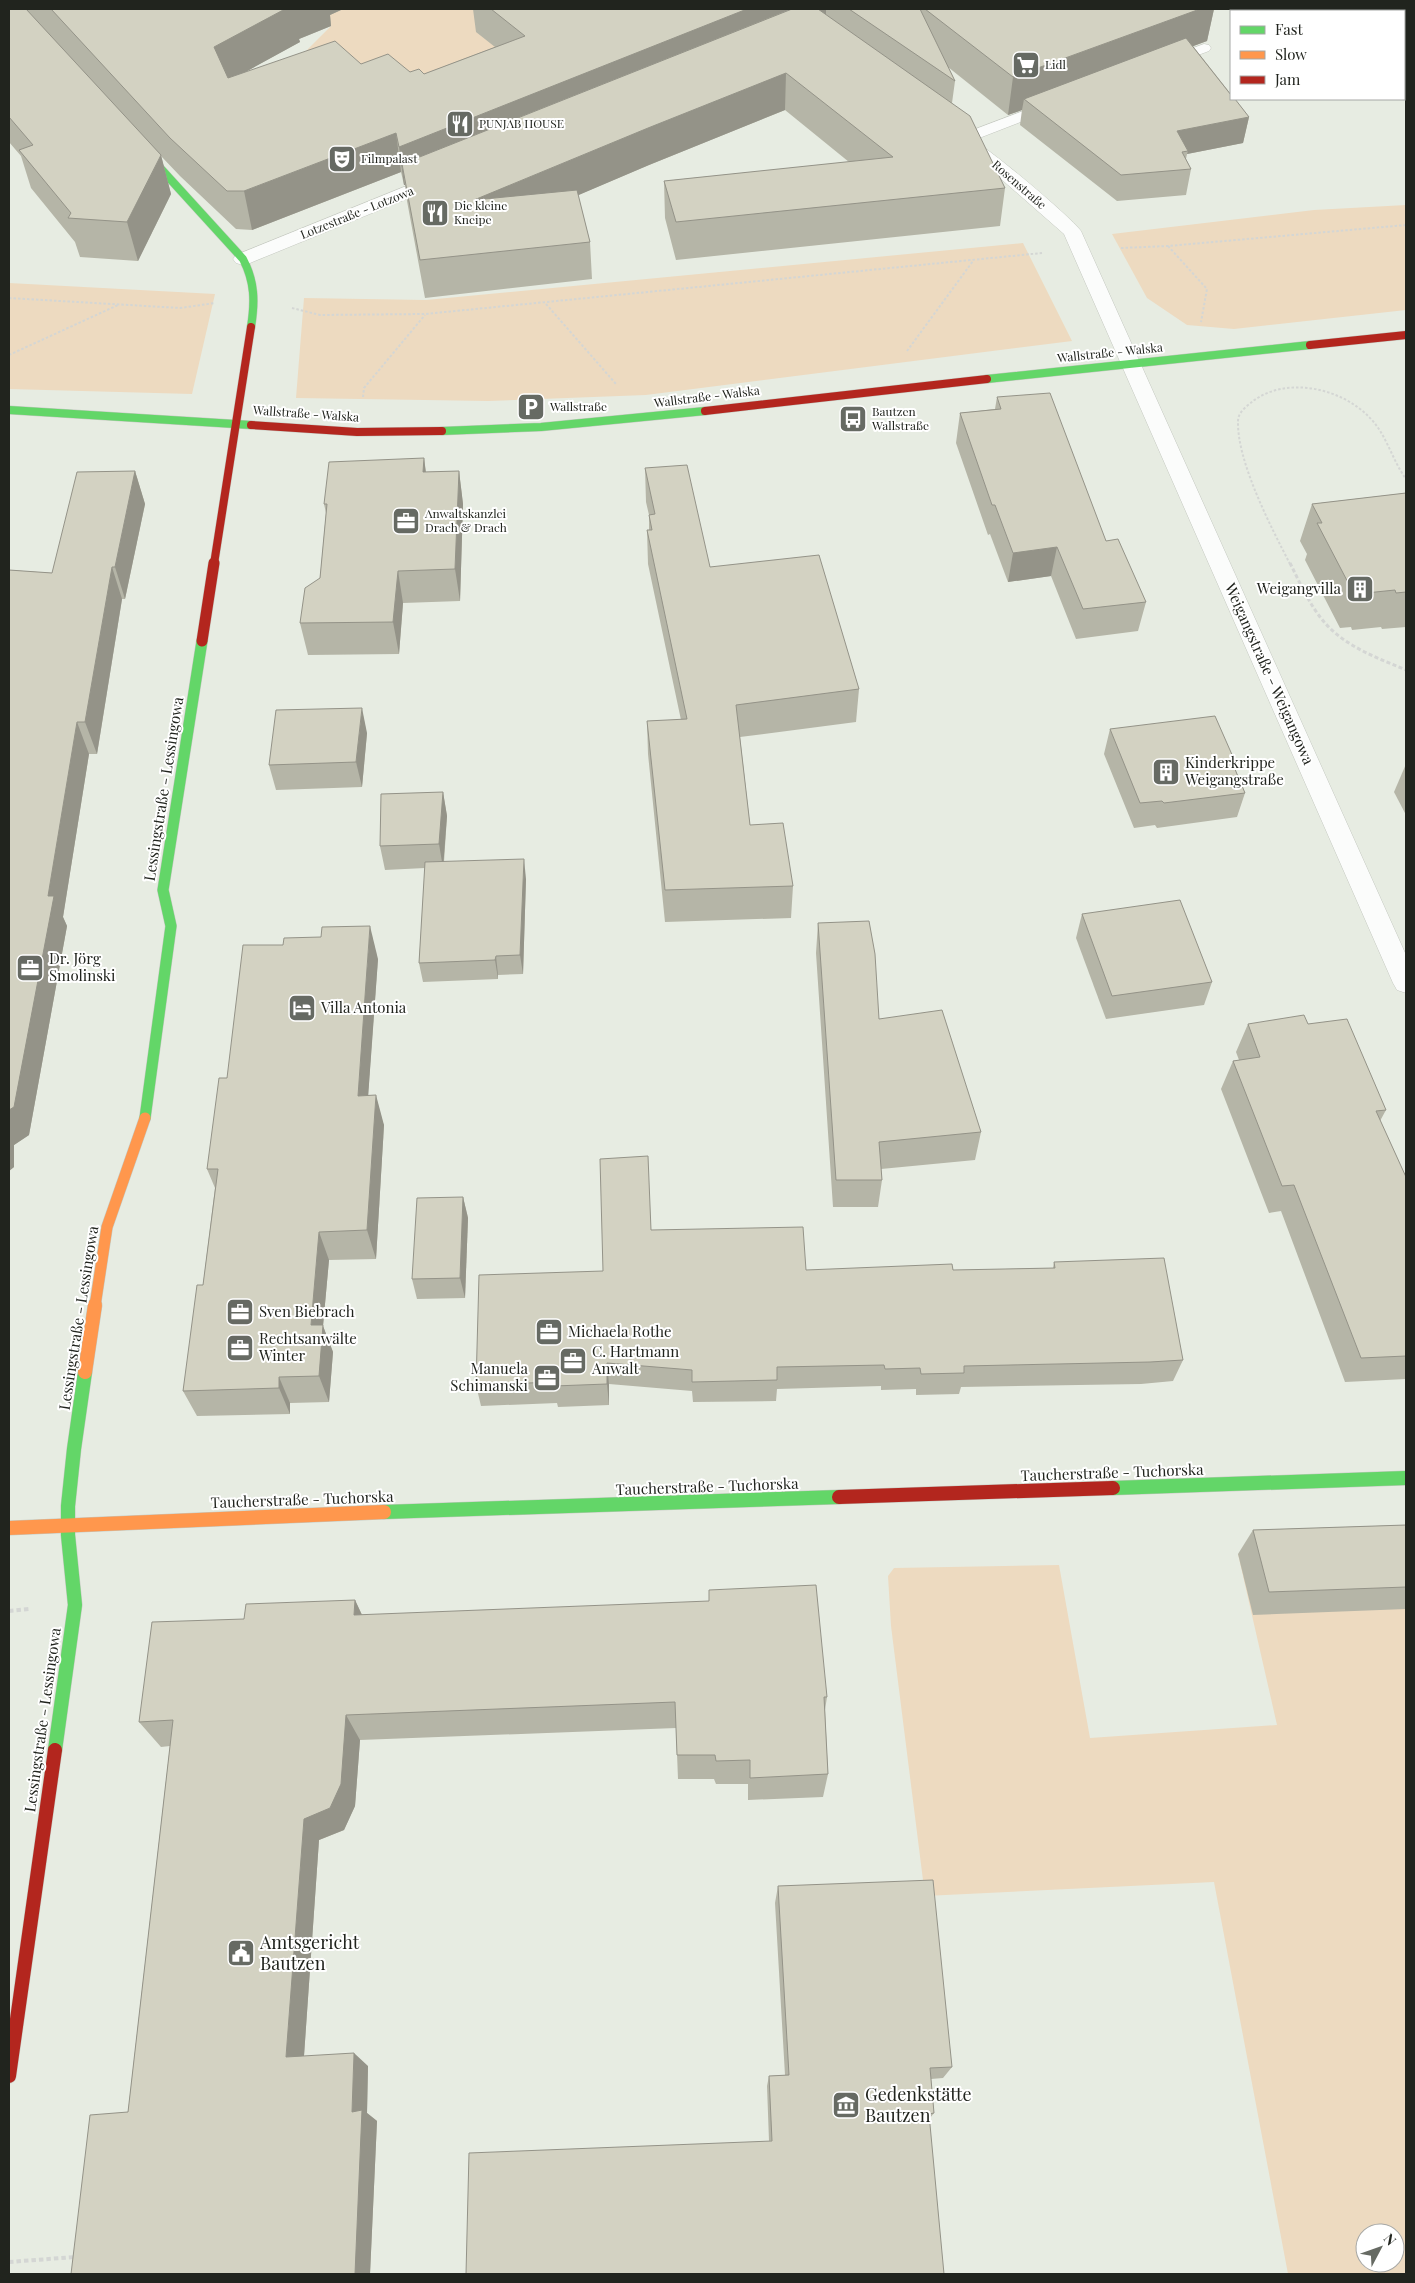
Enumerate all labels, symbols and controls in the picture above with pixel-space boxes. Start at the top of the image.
legend [1230,10,1405,100]
text: Fast [1275,19,1304,39]
text: Slow [1275,44,1307,64]
supermarket icon: Lidl [1011,50,1041,80]
place label: Lidl [1045,56,1067,72]
text: Jam [1274,69,1301,89]
restaurant icon: PUNJAB HOUSE [445,109,475,139]
place label: PUNJAB HOUSE [479,115,564,131]
theatre icon: Filmpalast [327,144,357,174]
place label: Filmpalast [361,150,418,166]
street label: Rosenstraße [989,156,1050,212]
street label: Lotzestraße - Lotzowa [298,182,416,242]
place label: Die kleine Kneipe [454,197,507,227]
restaurant icon: Die kleine Kneipe [420,198,450,228]
street label: Wallstraße - Walska [1055,338,1164,366]
street label: Wallstraße - Walska [652,382,761,411]
parking icon: Wallstraße [516,392,546,422]
place label: Wallstraße [549,398,607,414]
street label: Wallstraße - Walska [252,401,360,425]
place label: Bautzen Wallstraße [871,403,929,433]
bus stop icon: Bautzen Wallstraße [838,404,868,434]
place label: Anwaltskanzlei Drach & Drach [424,505,507,535]
office icon: Anwaltskanzlei Drach & Drach [391,506,421,536]
building icon: Weigangvilla [1345,574,1375,604]
place label: Weigangvilla [1256,578,1342,598]
street label: Weigangstraße - Weigangowa [1220,579,1319,768]
street label: Lessingstraße - Lessingowa [139,695,188,882]
place label: Kinderkrippe Weigangstraße [1184,752,1284,789]
building icon: Kinderkrippe Weigangstraße [1151,757,1181,787]
place label: Dr. Jörg Smolinski [49,948,116,985]
office icon: Dr. Jörg Smolinski [15,953,45,983]
hotel icon: Villa Antonia [287,993,317,1023]
place label: Villa Antonia [320,997,407,1017]
street label: Lessingstraße - Lessingowa [54,1224,103,1411]
office icon: Sven Biebrach [225,1297,255,1327]
place label: Sven Biebrach [259,1301,355,1321]
office icon: Michaela Rothe [534,1317,564,1347]
place label: Michaela Rothe [568,1321,672,1341]
place label: Rechtsanwälte Winter [258,1328,357,1365]
office icon: Rechtsanwälte Winter [225,1333,255,1363]
place label: C. Hartmann Anwalt [591,1341,679,1378]
office icon: C. Hartmann Anwalt [558,1346,588,1376]
place label: Manuela Schimanski [450,1358,529,1395]
office icon: Manuela Schimanski [532,1363,562,1393]
street label: Taucherstraße - Tuchorska [1020,1459,1204,1485]
street label: Taucherstraße - Tuchorska [615,1473,799,1499]
street label: Taucherstraße - Tuchorska [210,1486,394,1512]
street label: Lessingstraße - Lessingowa [19,1626,65,1813]
place label: Amtsgericht Bautzen [259,1930,360,1975]
public building icon: Amtsgericht Bautzen [226,1938,256,1968]
place label: Gedenkstätte Bautzen [865,2082,972,2127]
museum icon: Gedenkstätte Bautzen [831,2090,861,2120]
north arrow [1355,2223,1405,2273]
text: N [1380,2229,1401,2249]

